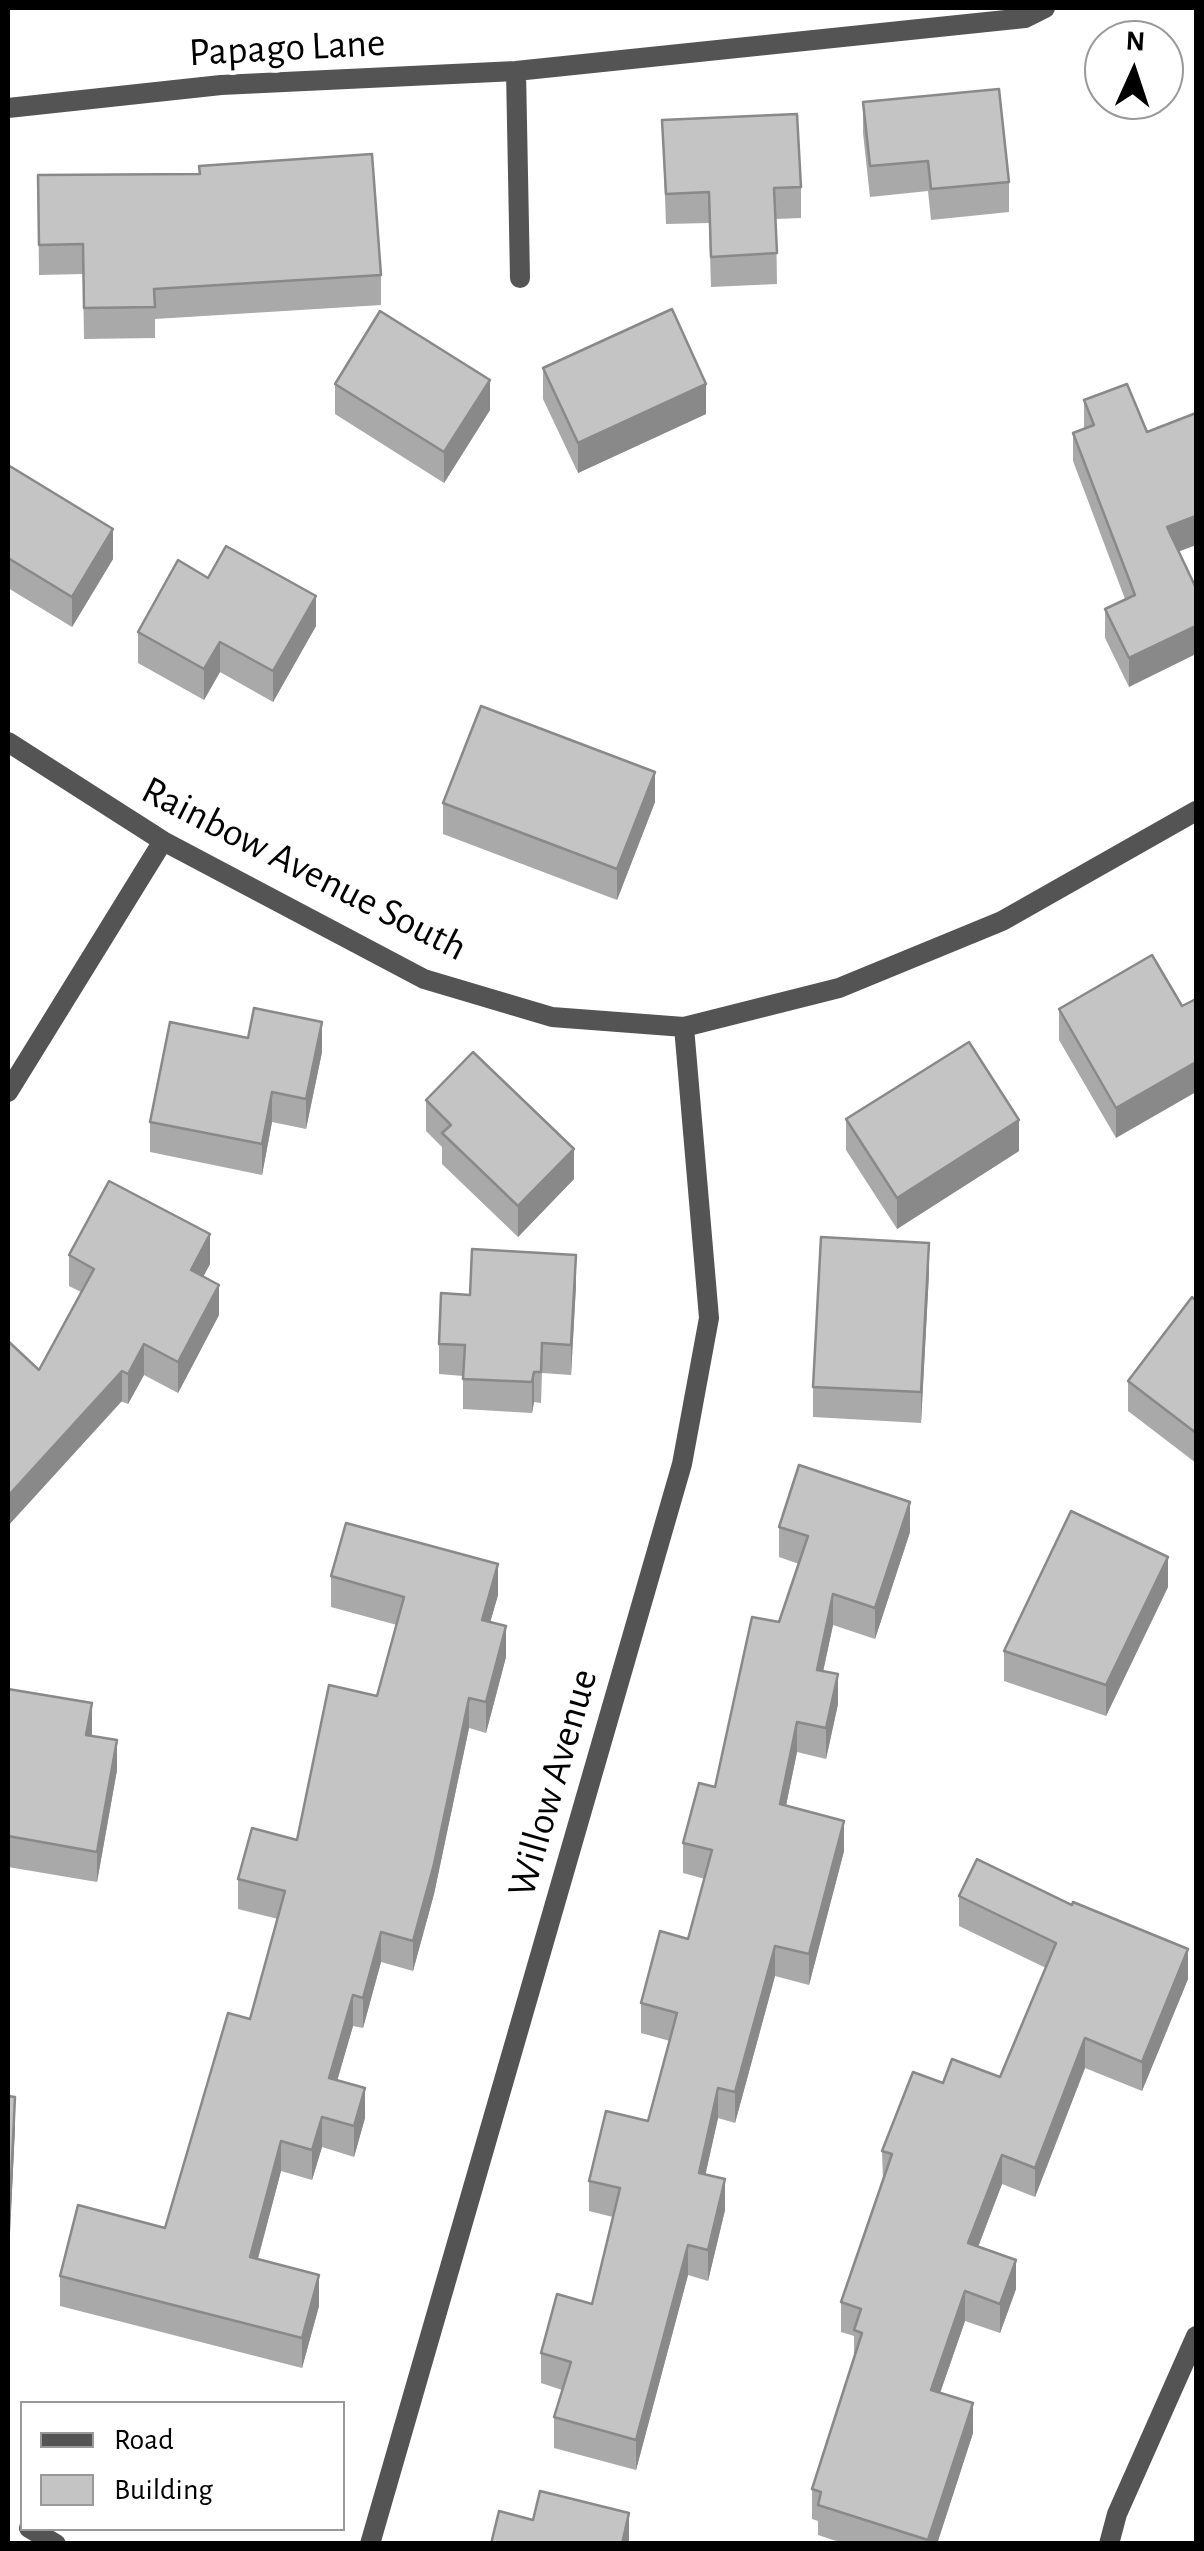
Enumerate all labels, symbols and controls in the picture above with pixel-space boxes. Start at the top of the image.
street label: Papago Lane [188,19,386,77]
north arrow [1084,20,1184,120]
text: N [1125,28,1146,57]
street label: Rainbow Avenue South [133,766,475,972]
street label: Willow Avenue [498,1664,608,1902]
legend [20,2401,345,2531]
text: Road [114,2425,174,2455]
text: Building [114,2475,213,2505]

